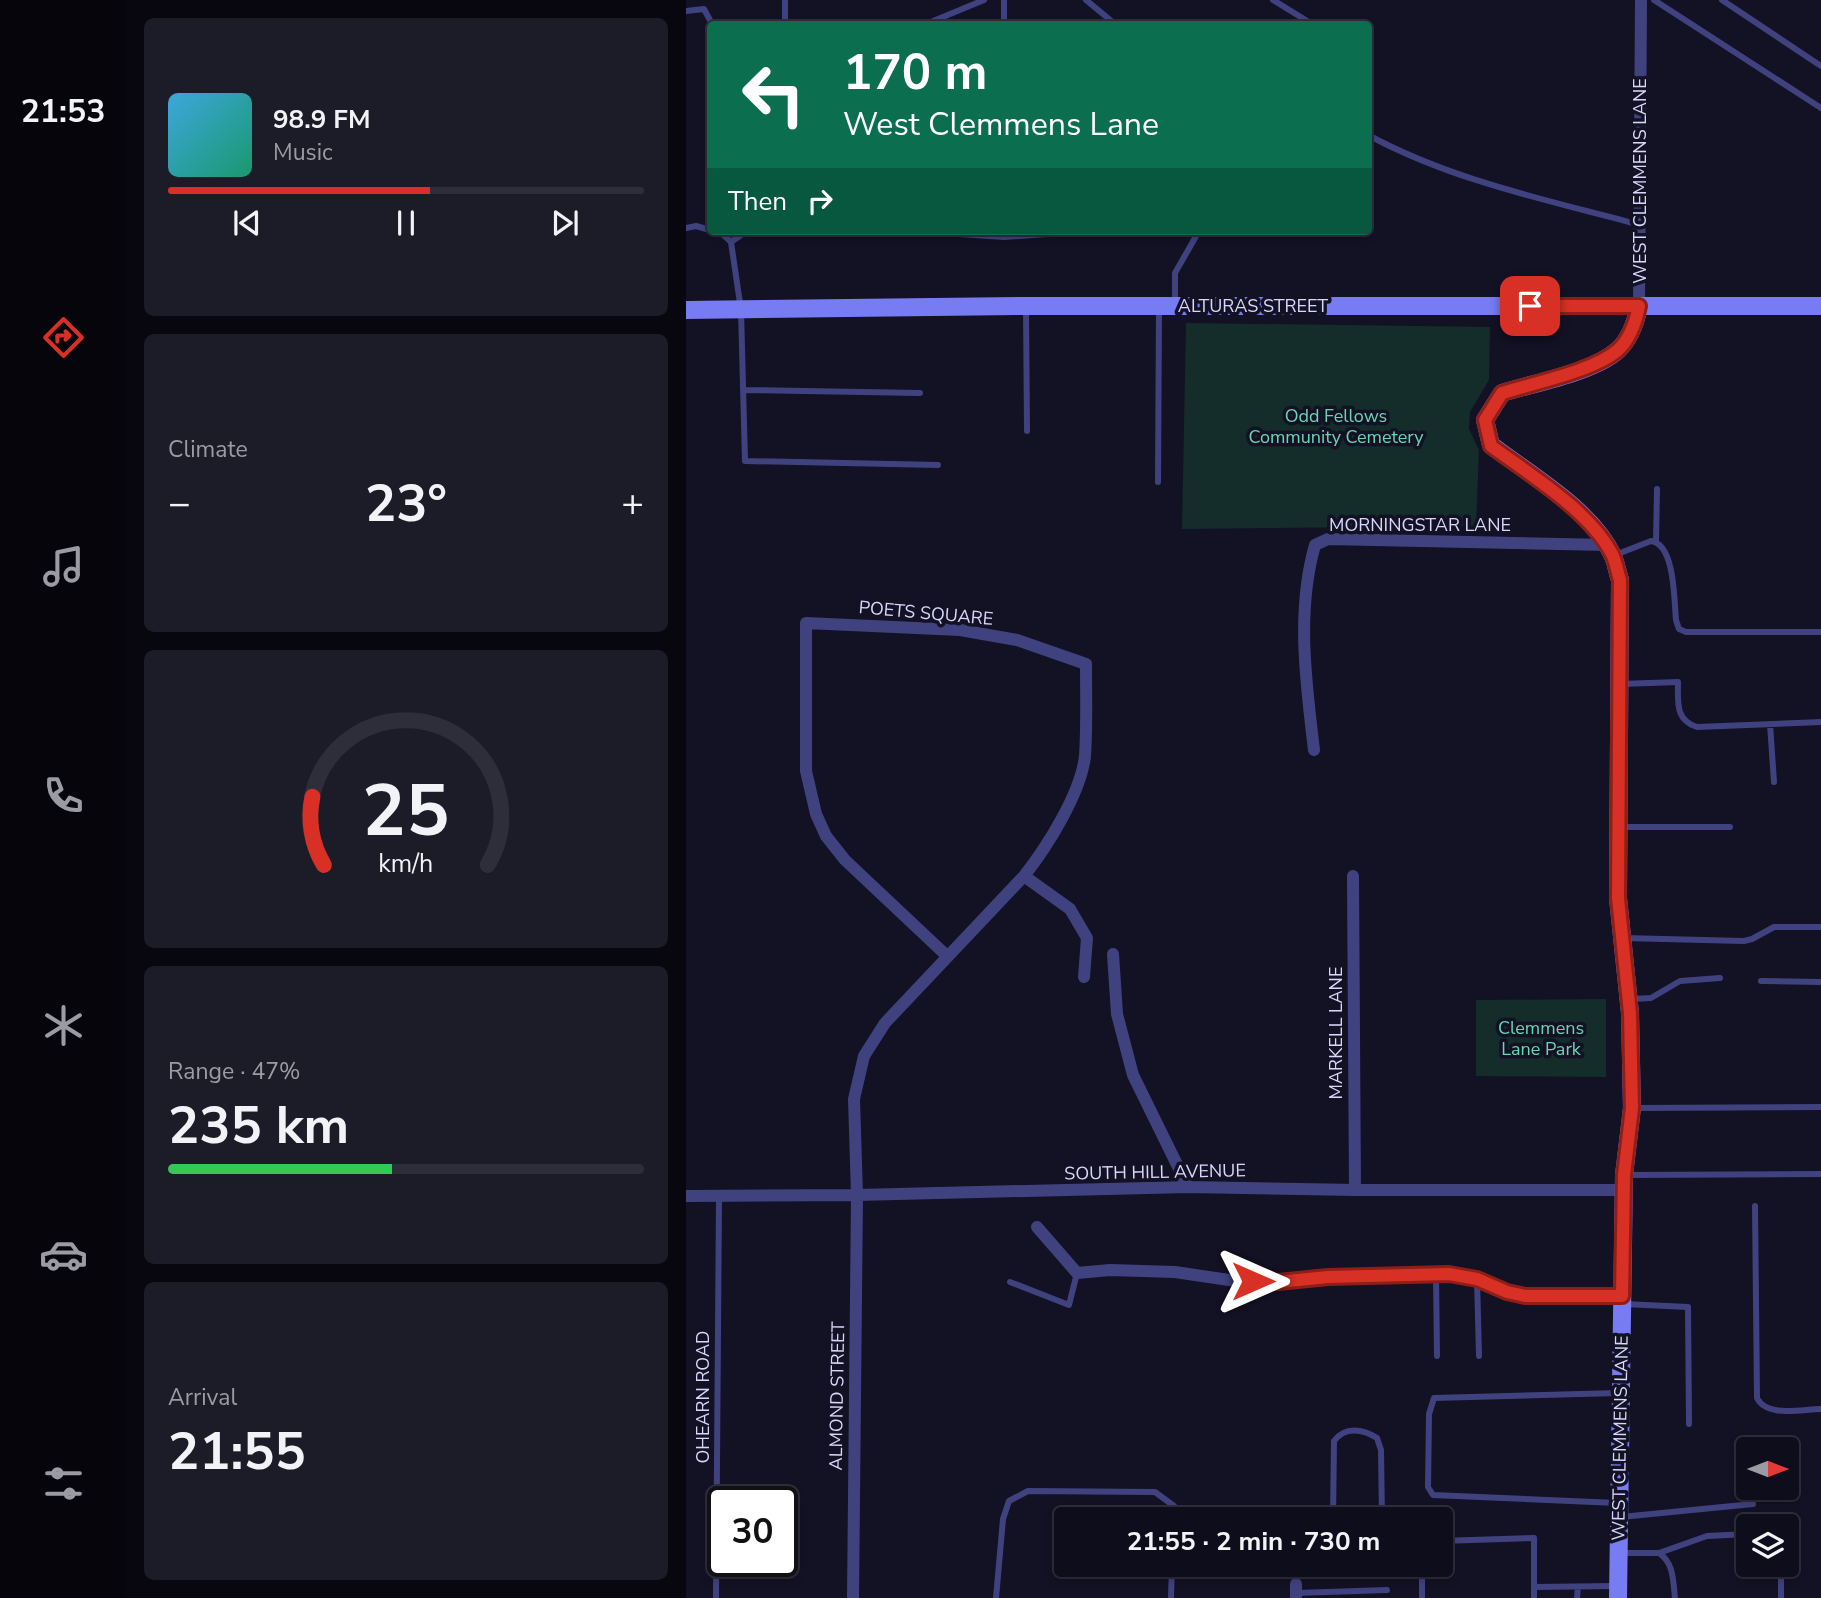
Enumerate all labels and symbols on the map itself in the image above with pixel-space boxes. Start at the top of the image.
street label: WEST CLEMMENS LANE [1628,78,1652,284]
pin [1500,276,1560,336]
street label: ALTURAS STREET [1178,294,1328,318]
park label: Odd Fellows Community Cemetery [1248,404,1424,449]
street label: MORNINGSTAR LANE [1329,513,1511,537]
street label: POETS SQUARE [858,595,994,631]
street label: MARKELL LANE [1324,967,1348,1099]
park label: Clemmens Lane Park [1498,1016,1584,1061]
street label: SOUTH HILL AVENUE [1064,1158,1246,1186]
position arrow [1216,1244,1290,1318]
street label: ALMOND STREET [824,1321,850,1471]
street label: OHEARN ROAD [691,1331,715,1463]
street label: WEST CLEMMENS LANE [1606,1335,1634,1541]
north arrow [1736,1437,1799,1500]
speed limit sign: 30 [707,1486,798,1577]

